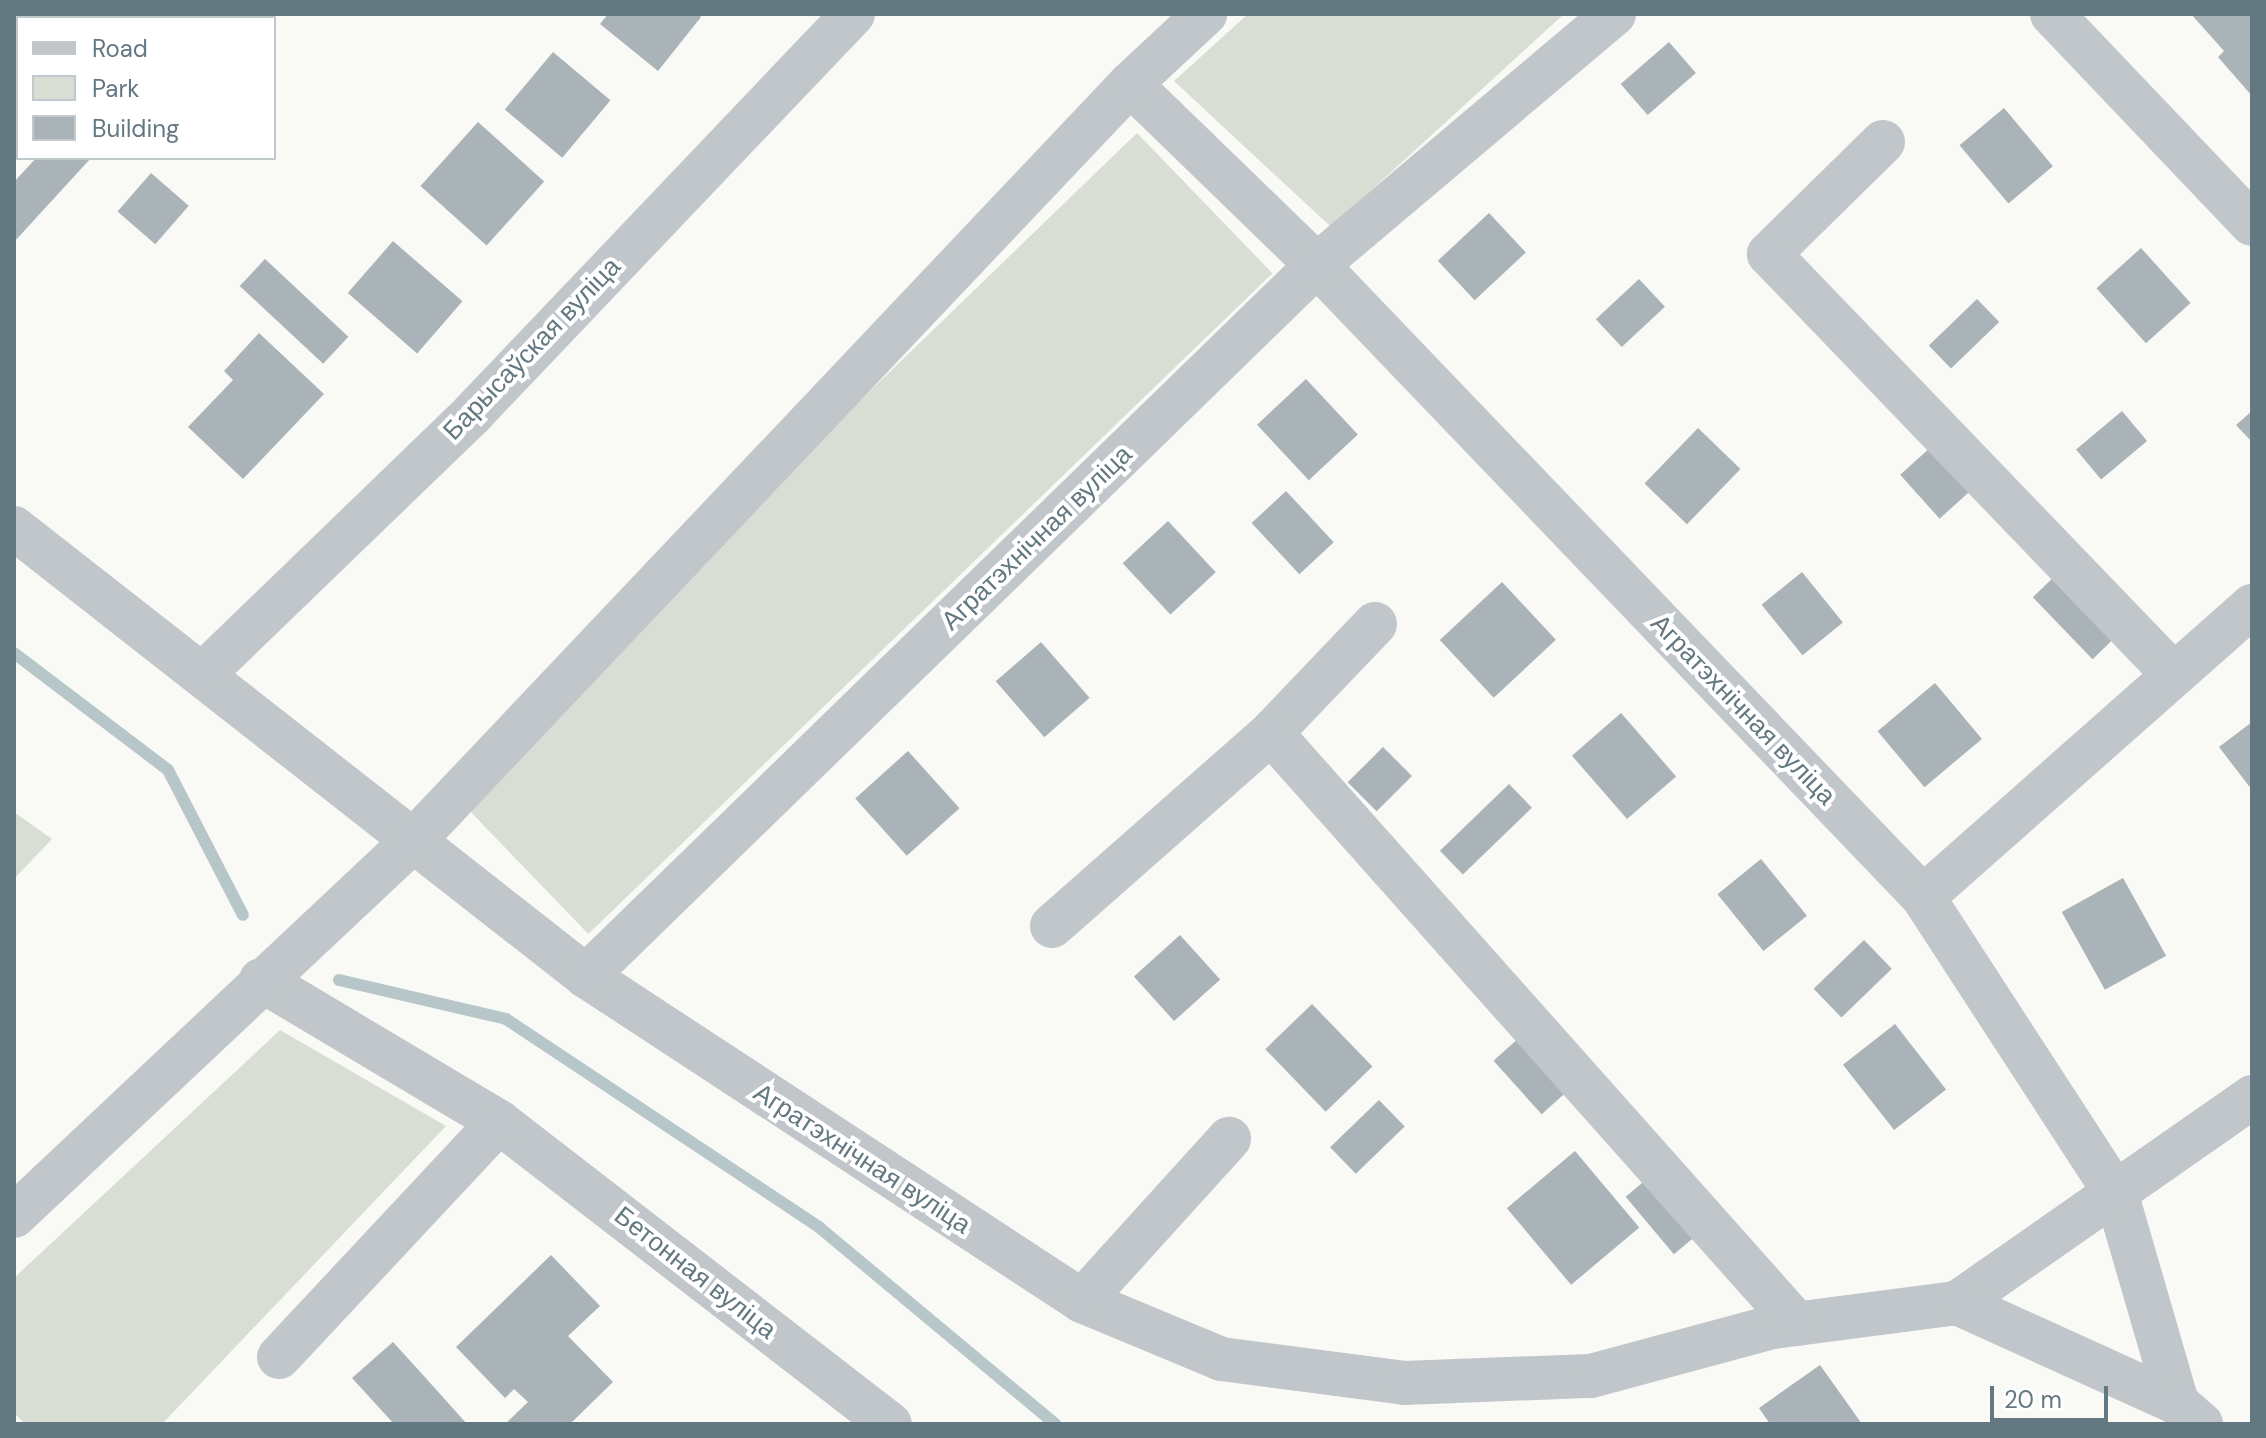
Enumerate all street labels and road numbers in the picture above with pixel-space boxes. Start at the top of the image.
street label: Барысаўская вуліца [437,251,627,447]
street label: Агратэхнічная вуліца [935,439,1139,637]
street label: Агратэхнічная вуліца [1644,608,1842,812]
street label: Агратэхнічная вуліца [748,1077,976,1241]
street label: Бетонная вуліца [608,1200,782,1346]

